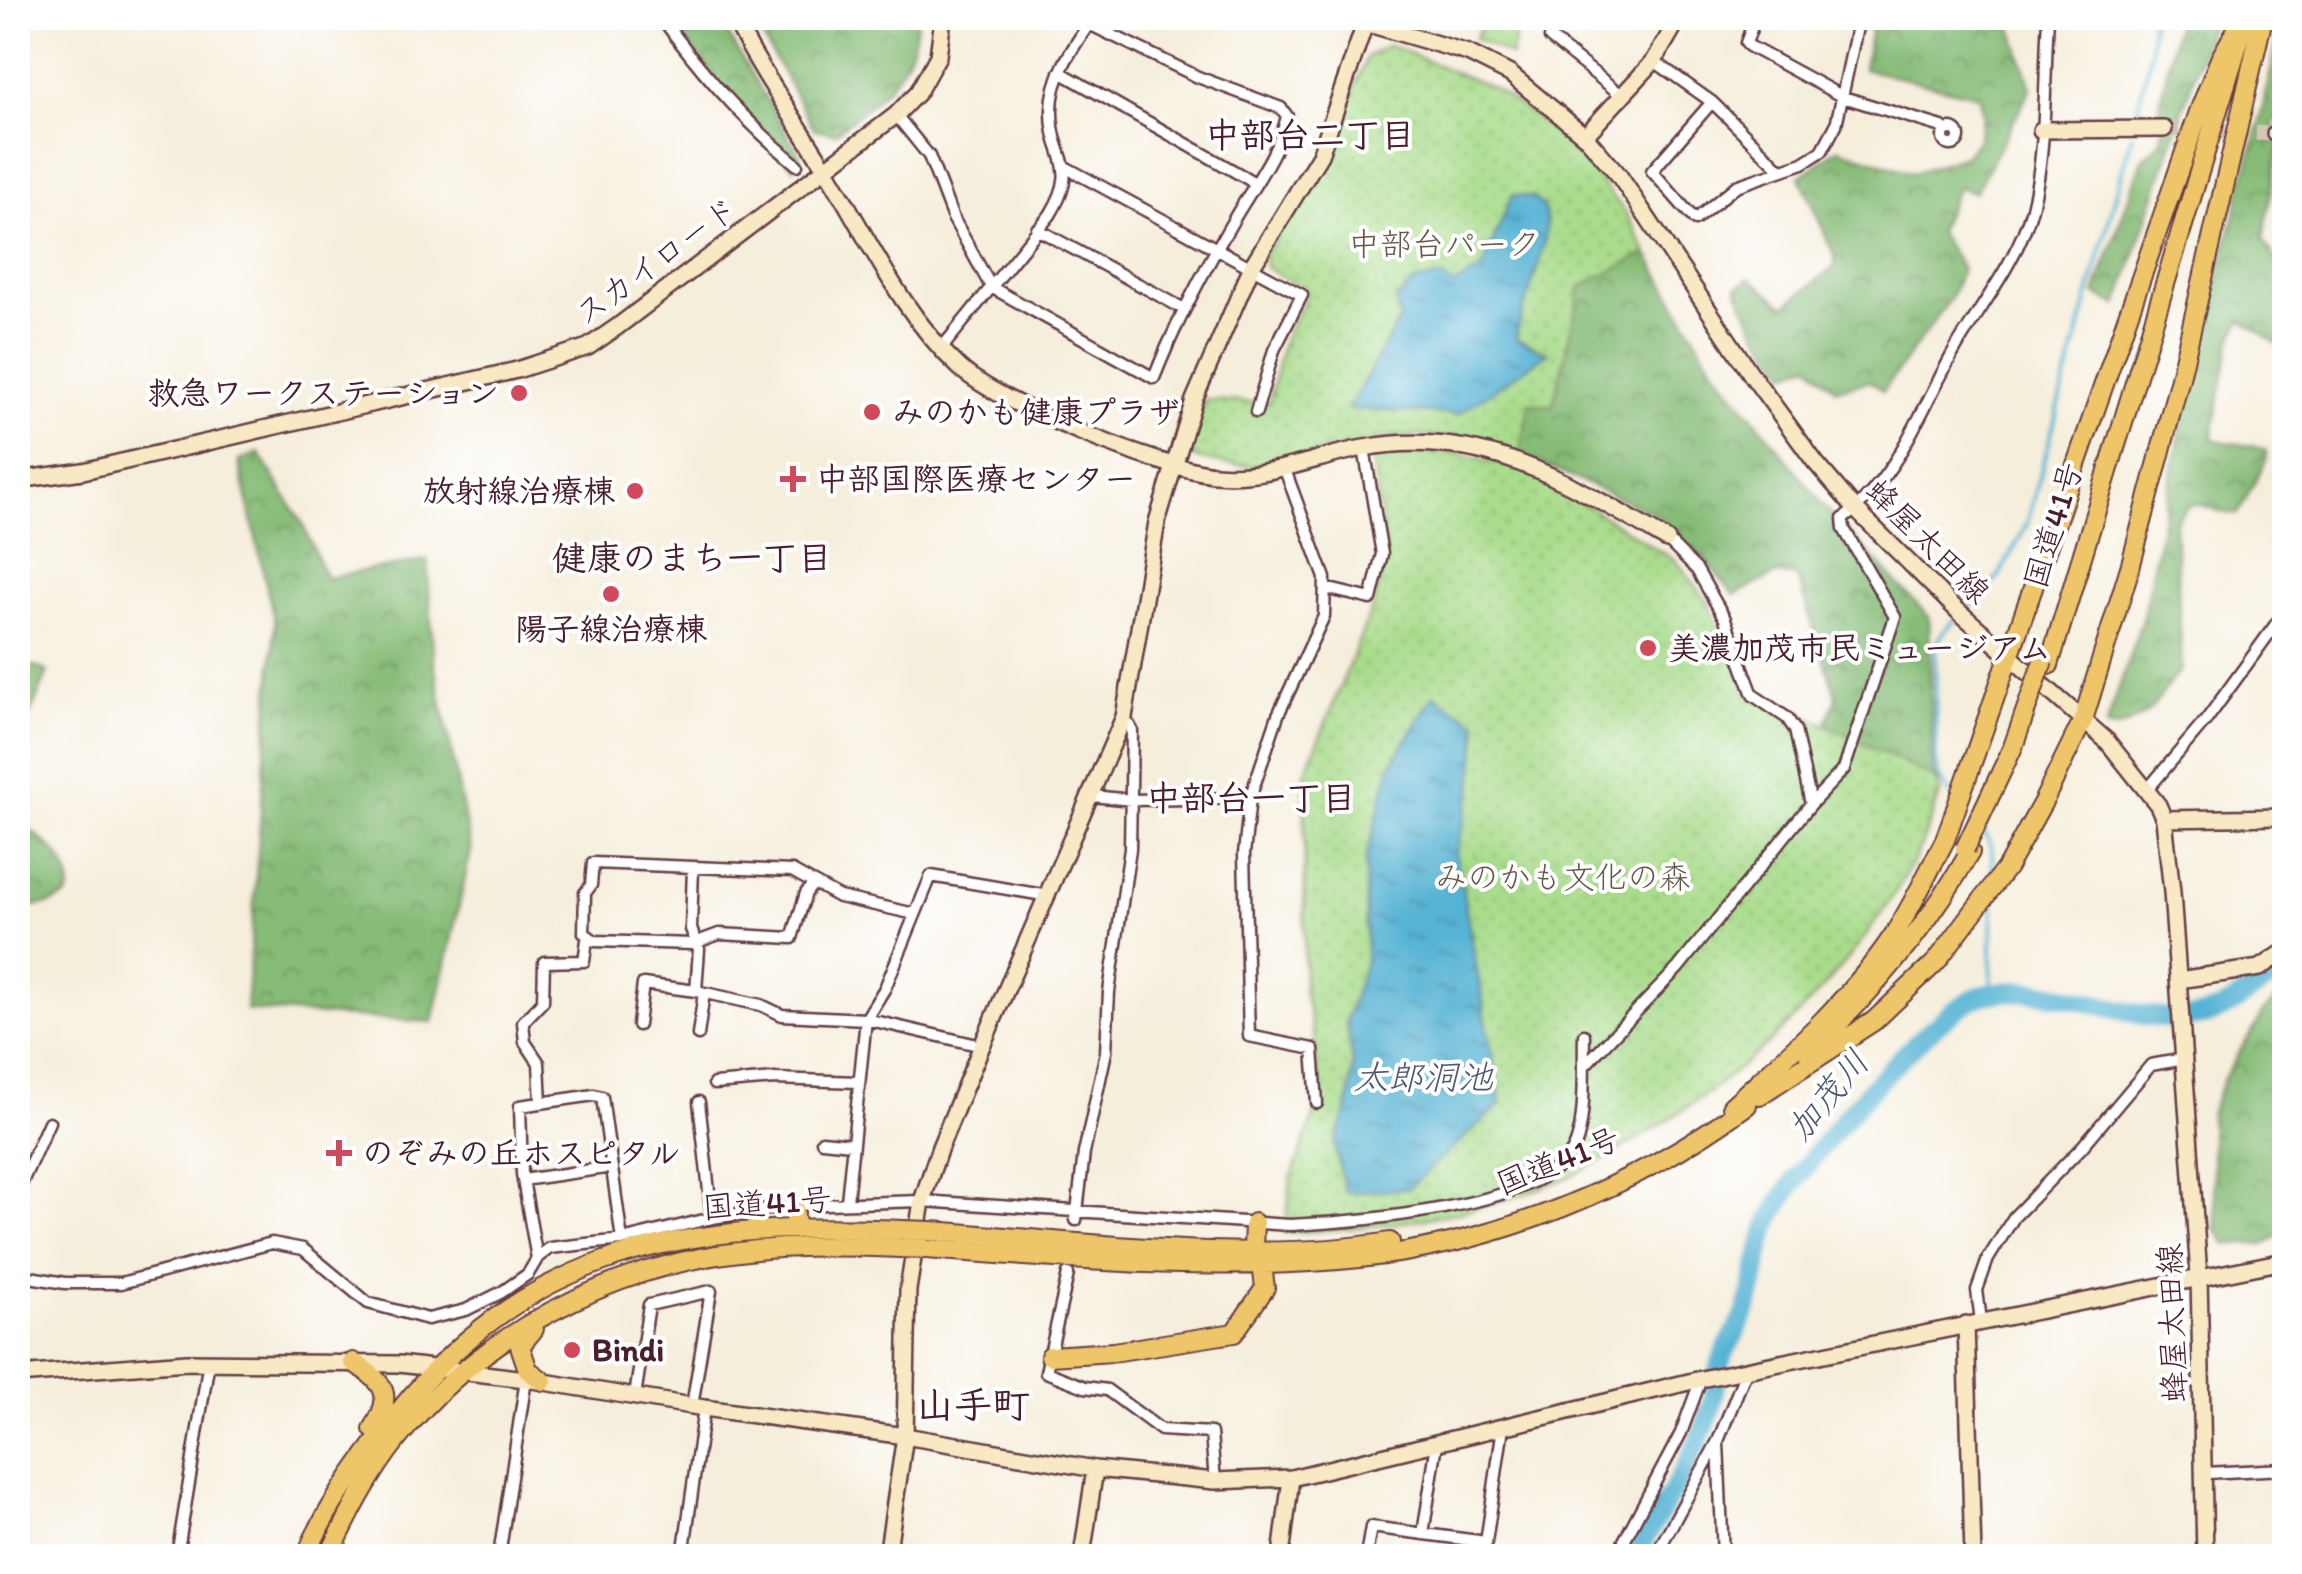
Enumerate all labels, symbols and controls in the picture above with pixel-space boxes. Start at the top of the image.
district label: 中部台二丁目 [1205,114,1415,156]
street label: スカイロード [567,189,745,333]
park label: 中部台パーク [1348,225,1540,263]
place label: 救急ワークステーション [147,374,499,412]
marker: 救急ワークステーション [508,382,530,404]
place label: みのかも健康プラザ [892,393,1180,431]
marker: みのかも健康プラザ [861,401,883,423]
street label: 国道41号 [2016,457,2090,593]
place label: 中部国際医療センター [816,460,1136,498]
marker: 中部国際医療センター [780,466,806,492]
street label: 蜂屋太田線 [1858,471,1998,611]
place label: 放射線治療棟 [423,472,615,510]
marker: 放射線治療棟 [624,480,646,502]
district label: 健康のまち一丁目 [552,537,832,579]
marker: 陽子線治療棟 [600,583,622,605]
place label: 陽子線治療棟 [515,610,707,648]
place label: 美濃加茂市民ミュージアム [1668,629,2051,667]
marker: 美濃加茂市民ミュージアム [1637,637,1659,659]
district label: 中部台一丁目 [1146,777,1356,819]
park label: みのかも文化の森 [1435,858,1691,896]
water label: 加茂川 [1778,1041,1878,1149]
water label: 太郎洞池 [1353,1056,1494,1098]
street label: 国道41号 [1491,1119,1625,1203]
place label: のぞみの丘ホスピタル [362,1134,681,1172]
marker: のぞみの丘ホスピタル [326,1140,352,1166]
street label: 国道41号 [701,1180,833,1226]
street label: 蜂屋太田線 [2150,1242,2194,1404]
place label: Bindi [592,1331,664,1369]
marker: Bindi [561,1339,583,1361]
district label: 山手町 [916,1382,1030,1428]

